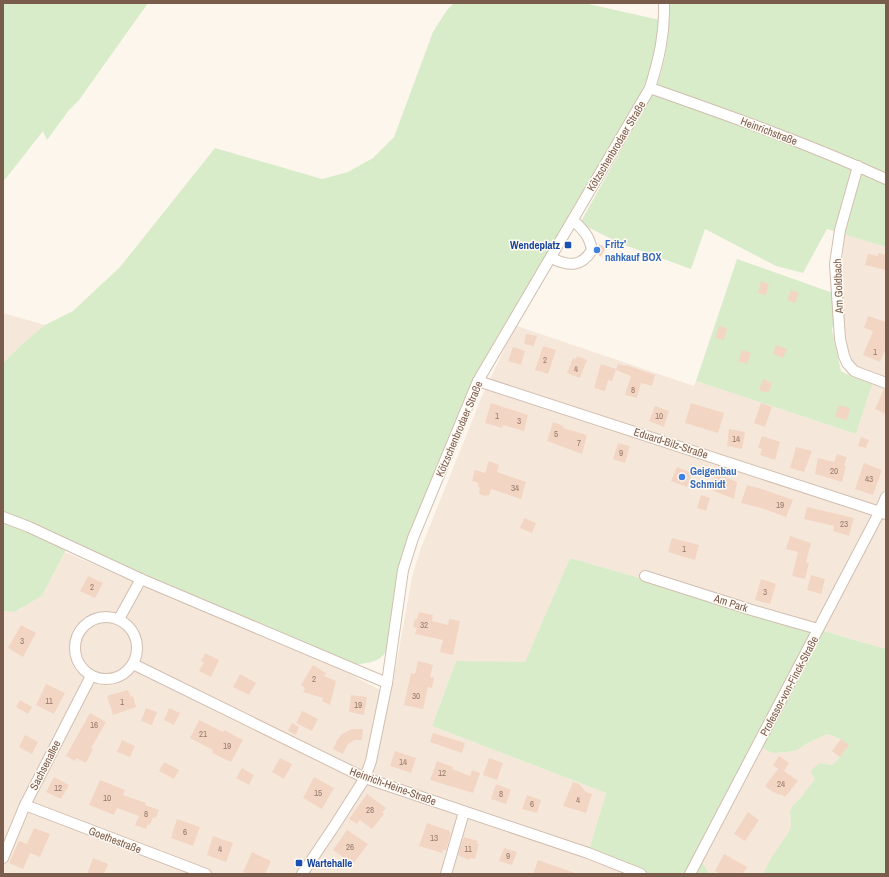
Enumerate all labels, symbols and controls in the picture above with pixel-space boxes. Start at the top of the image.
street label: Kötzschenbrodaer Straße [584,98,648,194]
street label: Heinrichstraße [739,114,799,148]
place label: Fritz' nahkauf BOX [605,237,662,264]
place label: Wendeplatz [510,238,560,252]
marker: Wendeplatz [563,240,573,250]
marker: Fritz' nahkauf BOX [592,245,602,255]
street label: Am Goldbach [830,258,846,315]
house number: 1 [873,346,877,358]
house number: 2 [543,354,547,366]
house number: 4 [574,363,578,375]
street label: Kötzschenbrodaer Straße [432,379,486,479]
house number: 8 [631,384,635,396]
house number: 1 [495,410,499,422]
house number: 10 [655,410,663,422]
house number: 3 [517,415,521,427]
street label: Eduard-Bilz-Straße [632,424,710,462]
house number: 5 [554,428,558,440]
house number: 14 [732,433,740,445]
house number: 7 [577,437,581,449]
house number: 9 [619,447,623,459]
place label: Geigenbau Schmidt [690,464,737,491]
house number: 20 [830,465,838,477]
marker: Geigenbau Schmidt [677,472,687,482]
house number: 43 [865,473,873,485]
house number: 34 [511,482,519,494]
house number: 19 [776,499,784,511]
house number: 23 [840,518,848,530]
house number: 1 [682,543,686,555]
house number: 2 [90,581,94,593]
house number: 3 [763,586,767,598]
street label: Am Park [711,591,750,615]
house number: 32 [420,619,428,631]
street label: Professor-von-Finck-Straße [757,634,821,738]
house number: 3 [20,635,24,647]
house number: 2 [312,673,316,685]
house number: 30 [412,690,420,702]
house number: 11 [45,695,53,707]
house number: 1 [120,696,124,708]
house number: 19 [354,699,362,711]
house number: 16 [90,719,98,731]
house number: 21 [199,728,207,740]
street label: Sachsenallee [26,738,64,792]
house number: 19 [223,740,231,752]
house number: 14 [399,756,407,768]
street label: Heinrich-Heine-Straße [348,764,438,808]
house number: 12 [438,767,446,779]
house number: 24 [777,778,785,790]
house number: 12 [54,782,62,794]
house number: 15 [314,787,322,799]
house number: 8 [499,788,503,800]
house number: 10 [103,792,111,804]
house number: 4 [576,794,580,806]
house number: 6 [530,798,534,810]
house number: 28 [366,804,374,816]
house number: 8 [144,808,148,820]
street label: Goethestraße [87,824,143,856]
house number: 6 [183,826,187,838]
house number: 13 [430,832,438,844]
house number: 26 [346,841,354,853]
house number: 4 [218,843,222,855]
house number: 11 [464,843,472,855]
house number: 9 [506,850,510,862]
place label: Wartehalle [307,856,352,870]
marker: Wartehalle [294,858,304,868]

